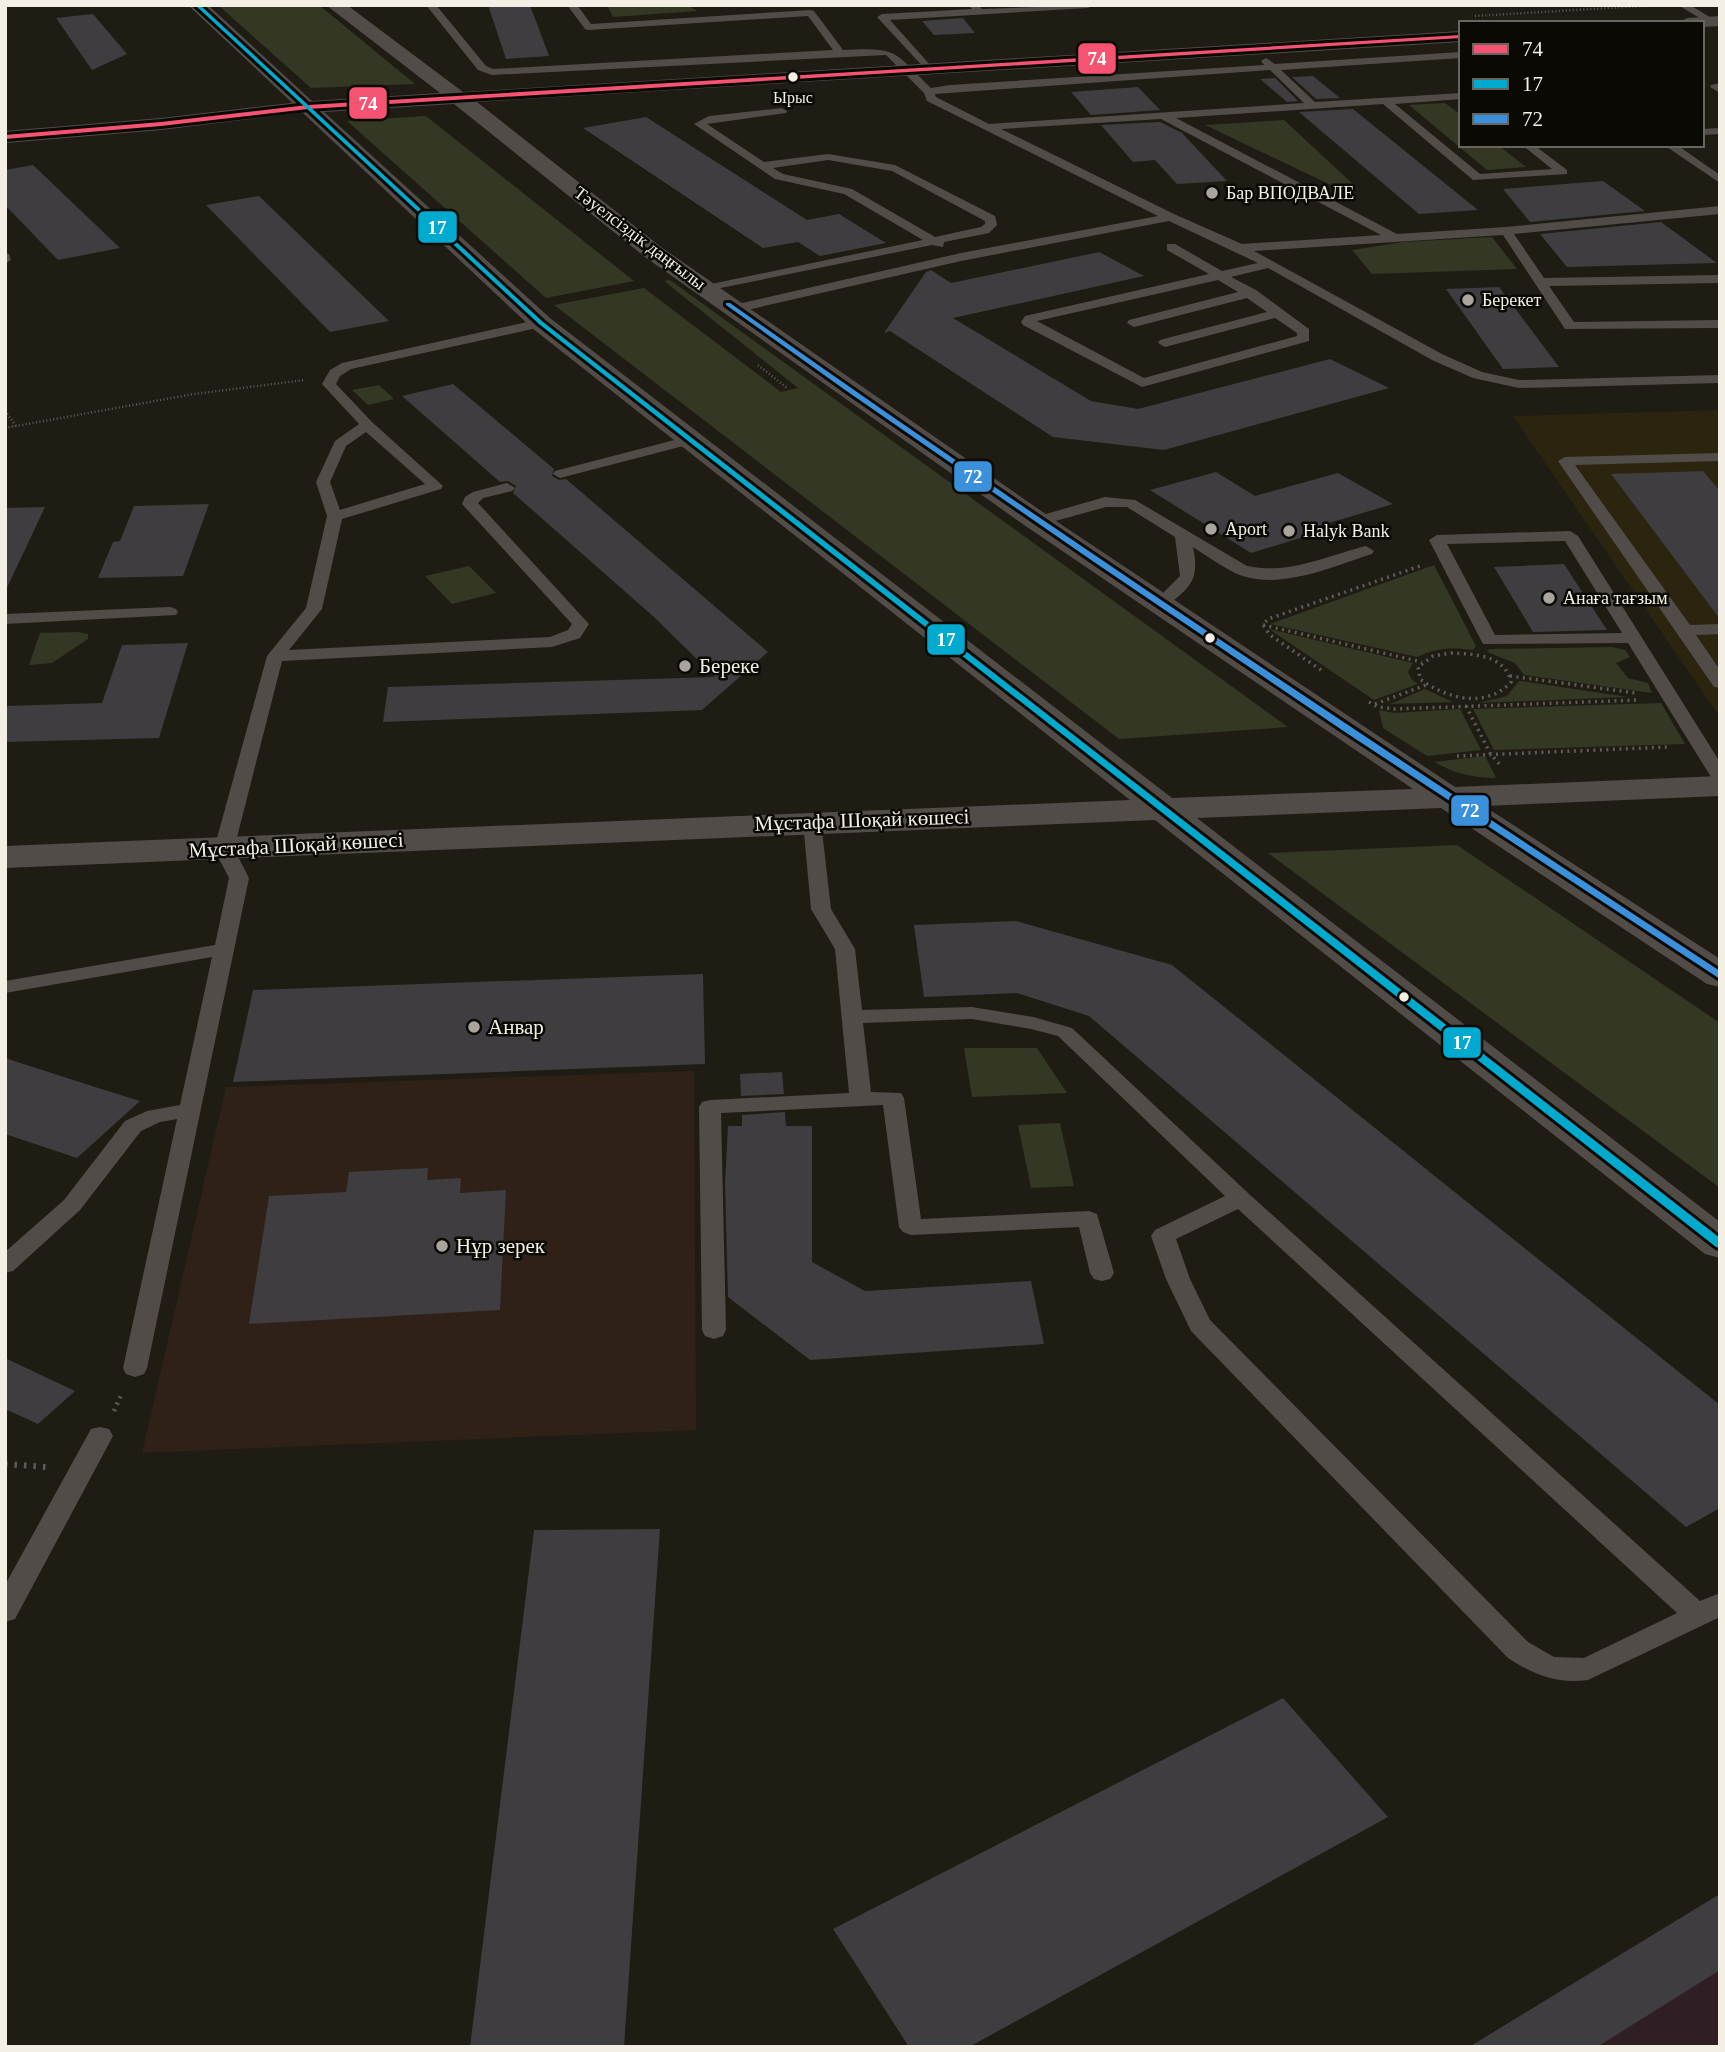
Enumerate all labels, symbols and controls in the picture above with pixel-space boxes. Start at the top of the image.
legend [1459,21,1704,147]
text: 74 [1522,37,1544,61]
line badge: 74 [1077,42,1117,75]
text: 74 [1088,48,1107,69]
marker: Ырыс [786,70,800,84]
text: 17 [1522,72,1543,96]
line badge: 74 [348,86,388,120]
place label: Ырыс [773,89,813,107]
text: 74 [359,93,378,114]
text: 72 [1522,107,1543,131]
street label: Тәуелсіздік даңғылы [570,182,710,294]
place label: Бар ВПОДВАЛЕ [1226,183,1354,203]
marker: Бар ВПОДВАЛЕ [1204,185,1220,201]
line badge: 17 [417,210,458,244]
text: 17 [428,217,447,238]
place label: Берекет [1482,290,1542,310]
marker: Берекет [1460,292,1476,308]
line badge: 72 [953,460,993,493]
text: 72 [964,466,983,487]
place label: Aport [1225,519,1267,539]
marker: Aport [1203,521,1219,537]
place label: Halyk Bank [1303,521,1389,541]
marker: Halyk Bank [1281,523,1297,539]
place label: Анаға тағзым [1563,588,1668,608]
marker: Анаға тағзым [1541,590,1557,606]
line badge: 17 [926,623,966,656]
text: 17 [937,629,956,650]
unlabelled marker [1203,631,1217,645]
place label: Береке [699,654,759,678]
marker: Береке [677,658,693,674]
line badge: 72 [1450,794,1490,827]
text: 72 [1461,800,1480,821]
street label: Мұстафа Шоқай көшесі [754,804,970,836]
street label: Мұстафа Шоқай көшесі [188,827,404,863]
unlabelled marker [1397,990,1411,1004]
place label: Анвар [488,1015,544,1039]
marker: Анвар [466,1019,482,1035]
line badge: 17 [1442,1026,1482,1059]
text: 17 [1453,1032,1472,1053]
place label: Нұр зерек [456,1234,546,1258]
marker: Нұр зерек [434,1238,450,1254]

